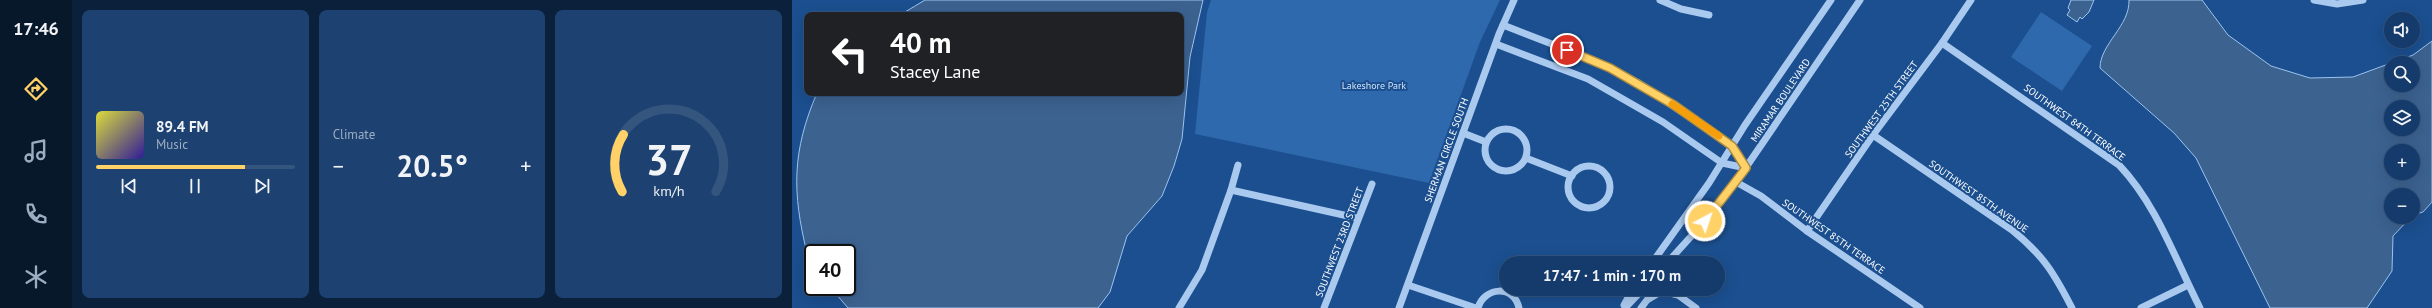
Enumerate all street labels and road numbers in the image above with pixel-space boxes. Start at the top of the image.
street label: MIRAMAR BOULEVARD [1748,56,1813,145]
street label: SOUTHWEST 25TH STREET [1842,58,1921,160]
street label: SOUTHWEST 84TH TERRACE [2021,81,2128,164]
street label: SHERMAN CIRCLE SOUTH [1421,96,1471,204]
street label: SOUTHWEST 85TH AVENUE [1927,157,2031,236]
street label: SOUTHWEST 23RD STREET [1312,185,1367,299]
street label: SOUTHWEST 85TH TERRACE [1780,196,1888,277]

